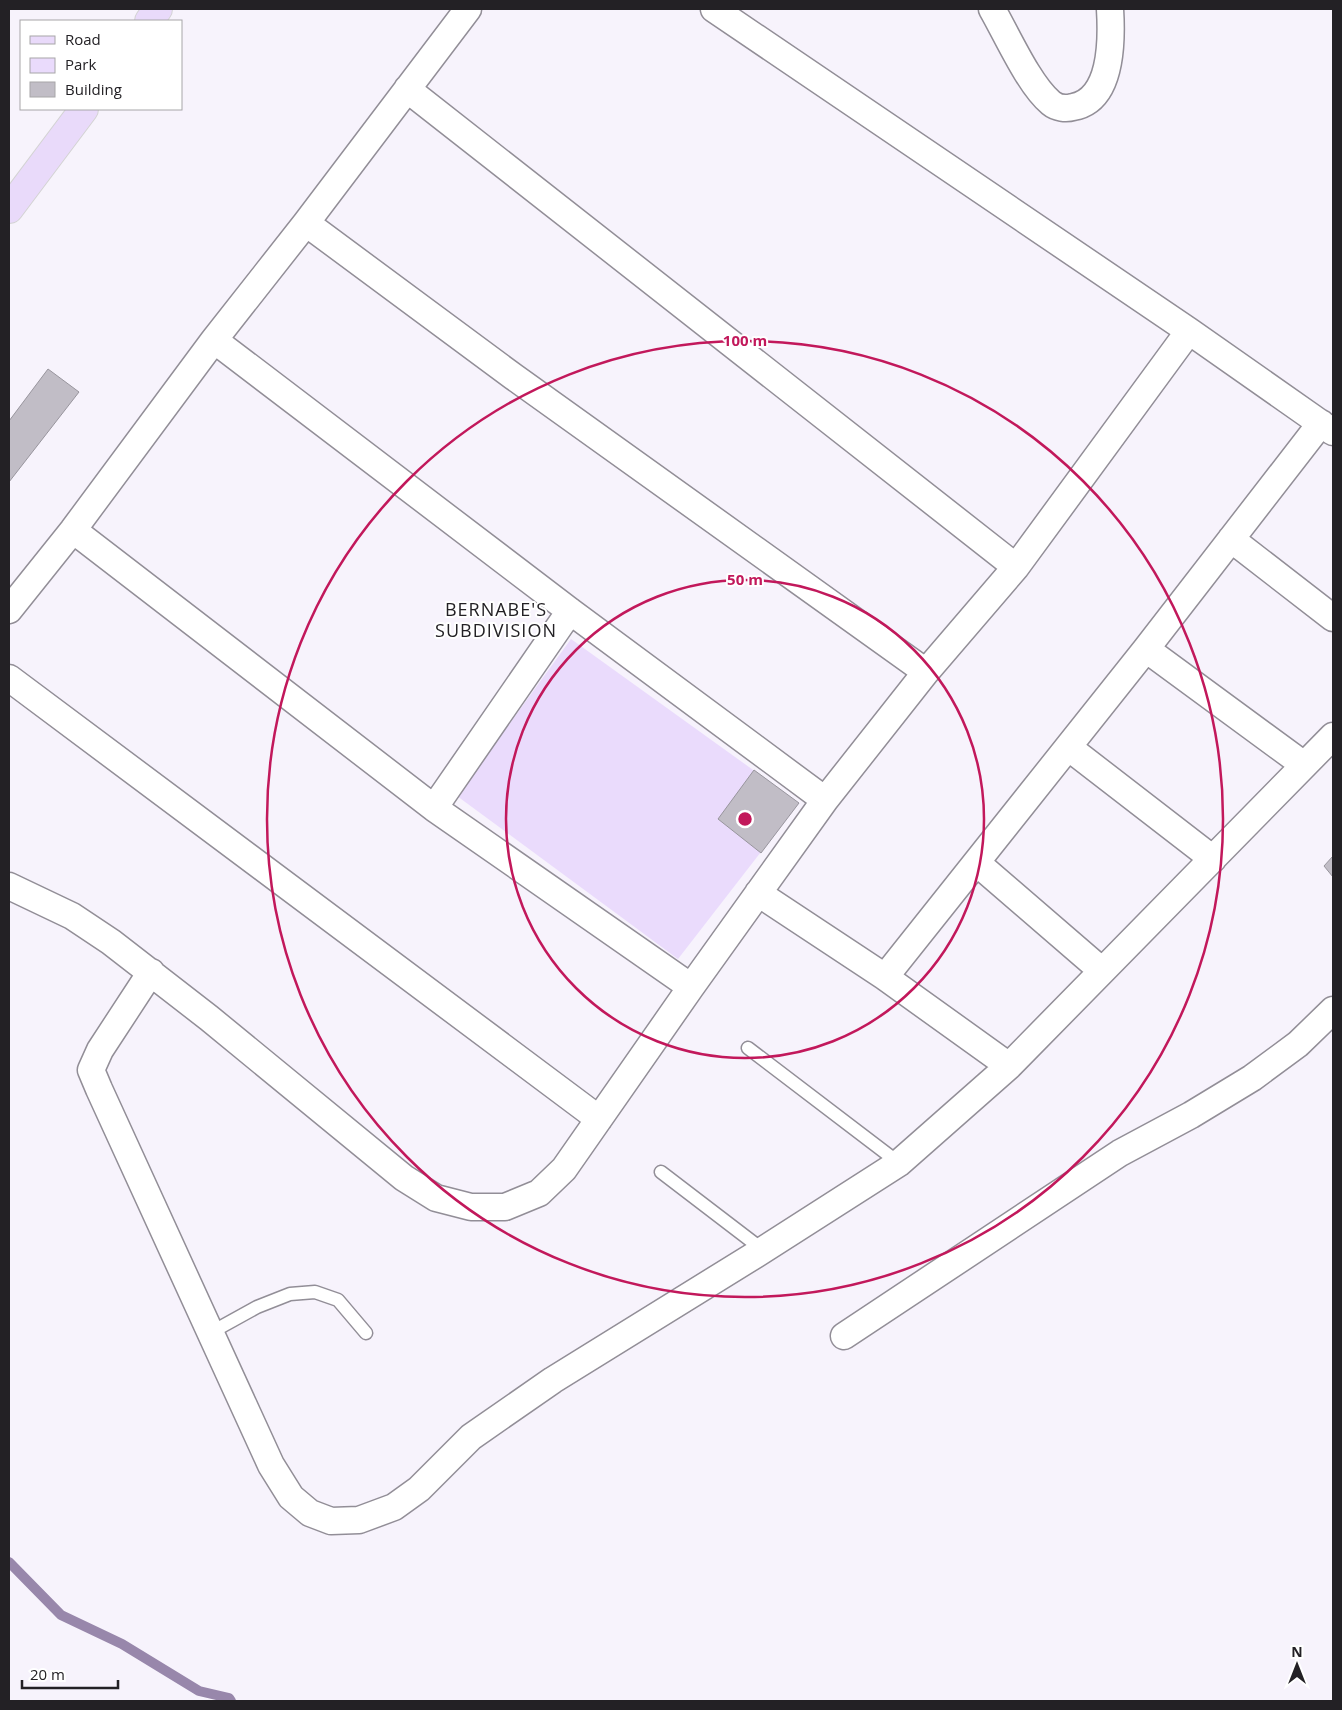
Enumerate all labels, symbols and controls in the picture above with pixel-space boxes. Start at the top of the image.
legend [20,20,182,110]
text: Road [65,29,101,49]
text: Park [65,54,96,74]
text: Building [65,79,122,99]
text: 100 m [723,330,767,350]
text: 50 m [727,569,763,589]
district label: BERNABE'S SUBDIVISION [435,597,557,642]
centre of rings [736,810,754,828]
north arrow [1272,1640,1322,1690]
text: N [1291,1642,1303,1661]
scale bar [22,1658,119,1690]
text: 20 m [30,1664,65,1684]

